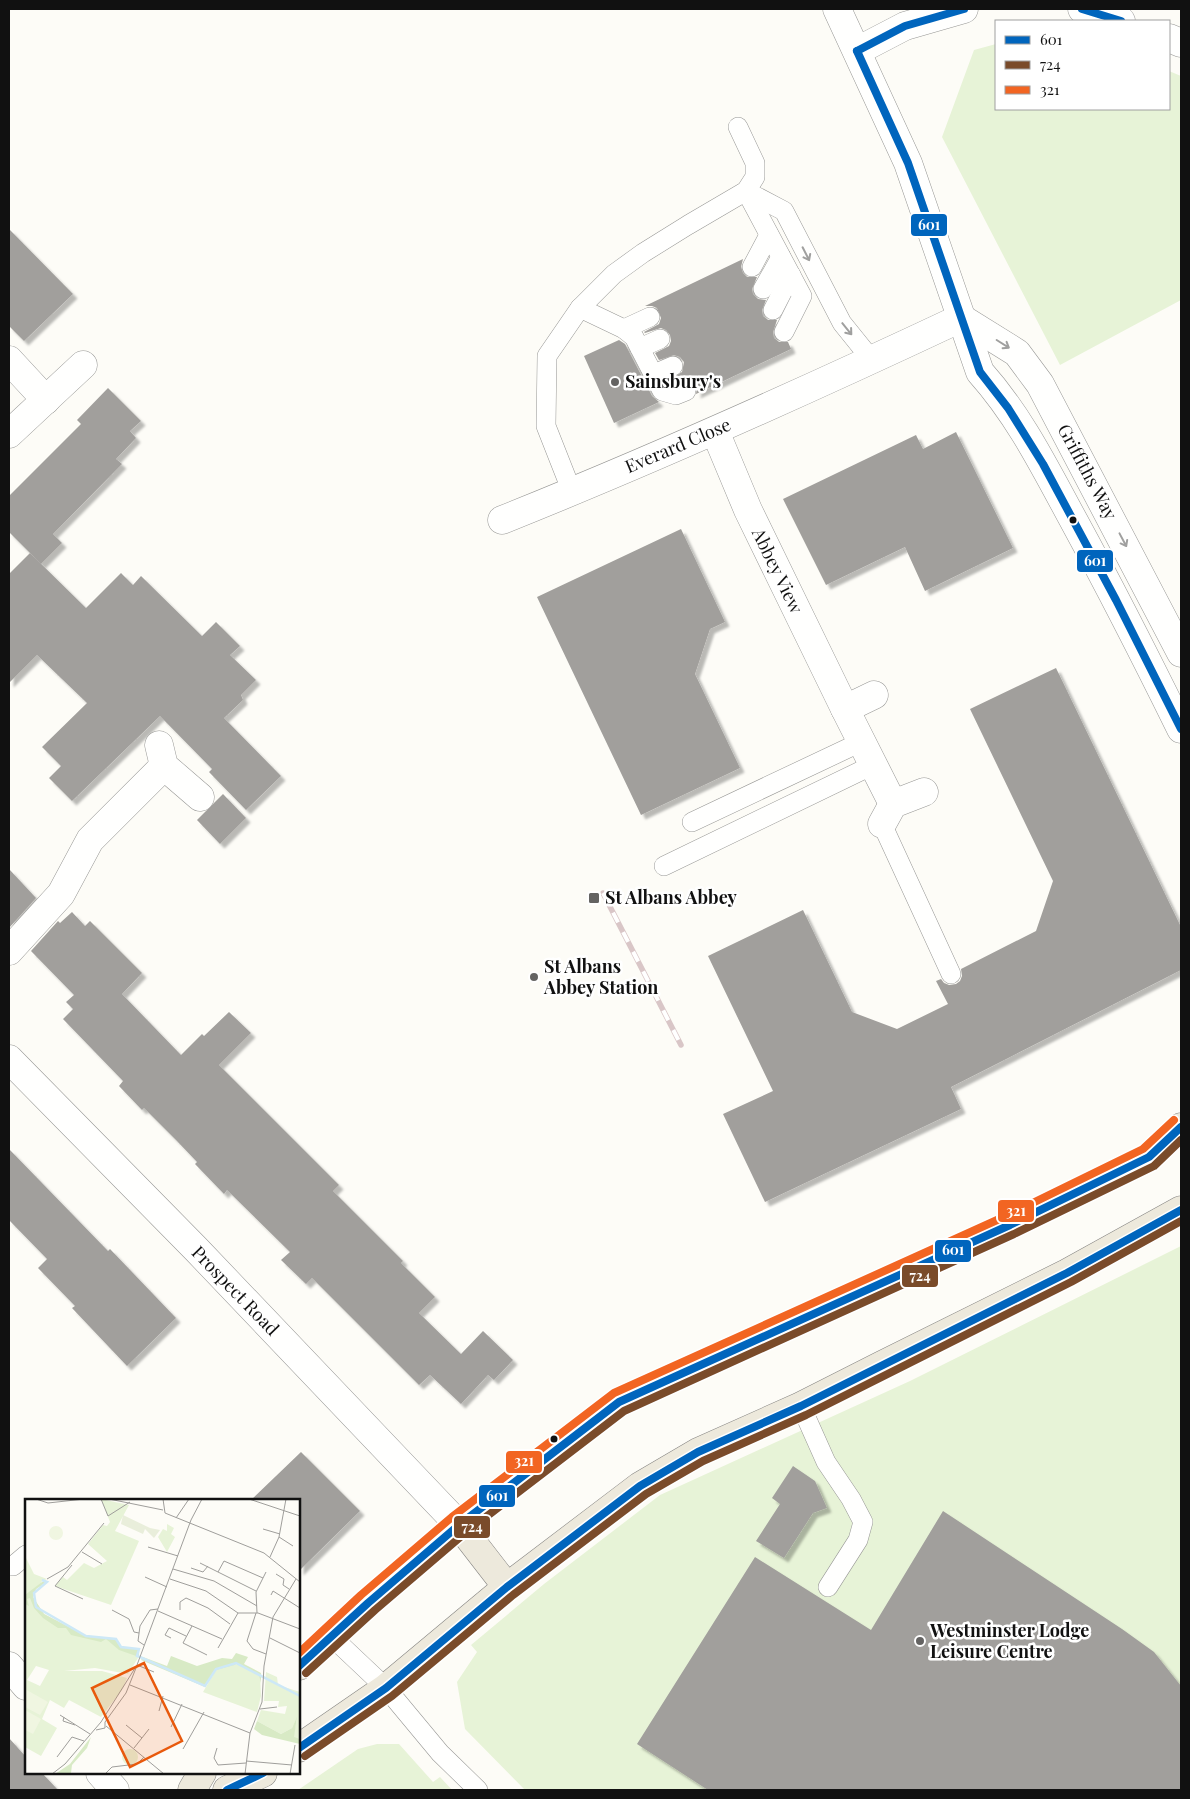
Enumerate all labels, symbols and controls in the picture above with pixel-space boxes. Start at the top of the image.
legend [995,20,1170,110]
text: 601 [1040,29,1063,49]
text: 724 [1040,54,1061,74]
text: 321 [1040,79,1060,99]
line badge: 601 [910,213,948,237]
text: 601 [918,215,940,234]
one-way arrow [802,246,811,261]
one-way arrow [842,323,853,336]
one-way arrow [995,339,1009,349]
place label: Sainsbury's [625,369,721,393]
marker: Sainsbury's [609,376,621,388]
street label: Everard Close [621,412,734,478]
street label: Griffiths Way [1053,419,1123,524]
unlabelled marker [1068,515,1078,525]
street label: Abbey View [747,523,809,617]
one-way arrow [1119,532,1128,547]
line badge: 601 [1076,549,1114,573]
text: 601 [1084,551,1106,570]
place label: St Albans Abbey [605,885,738,909]
marker: St Albans Abbey [587,891,601,905]
place label: St Albans Abbey Station [543,954,658,999]
marker: St Albans Abbey Station [528,971,540,983]
line badge: 321 [997,1199,1035,1223]
text: 321 [1006,1201,1026,1220]
line badge: 601 [934,1239,972,1263]
street label: Prospect Road [187,1240,285,1341]
text: 601 [942,1240,964,1259]
line badge: 724 [901,1264,939,1288]
text: 724 [909,1266,931,1285]
unlabelled marker [549,1434,559,1444]
line badge: 321 [505,1450,543,1474]
text: 321 [514,1451,534,1470]
line badge: 601 [478,1484,516,1508]
text: 601 [486,1486,508,1505]
inset map [25,1499,300,1774]
line badge: 724 [453,1515,491,1539]
text: 724 [461,1517,483,1536]
place label: Westminster Lodge Leisure Centre [929,1618,1089,1663]
marker: Westminster Lodge Leisure Centre [914,1635,926,1647]

